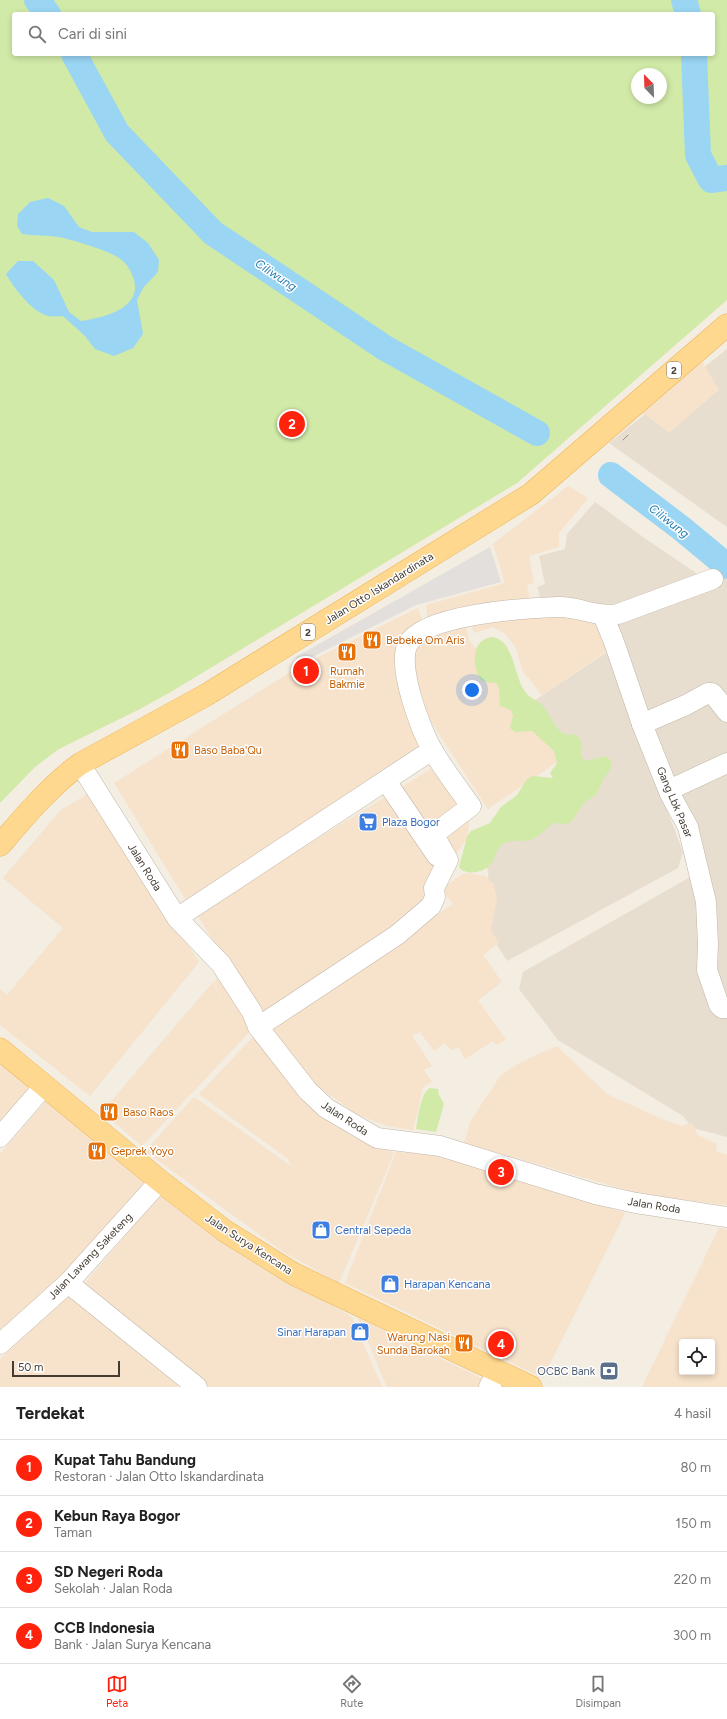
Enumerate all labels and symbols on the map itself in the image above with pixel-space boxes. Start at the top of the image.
north arrow [631,68,667,104]
water label: Ciliwung [253,256,299,294]
road number: 2 [667,362,681,378]
pin: 2 [279,409,305,439]
water label: Ciliwung [646,501,692,541]
street label: Jalan Otto Iskandardinata [323,550,436,627]
road number: 2 [301,624,315,640]
restaurant icon: Bebeke Om Aris [361,629,383,651]
place label: Bebeke Om Aris [386,634,465,647]
restaurant icon: Rumah Bakmie [336,641,358,663]
pin: 1 [293,656,319,686]
place label: Rumah Bakmie [329,665,365,691]
your location [462,680,482,700]
restaurant icon: Baso Baba'Qu [169,739,191,761]
place label: Baso Baba'Qu [194,744,262,757]
street label: Gang Lbk Pasar [654,765,695,840]
supermarket icon: Plaza Bogor [357,811,379,833]
place label: Plaza Bogor [382,816,440,829]
street label: Jalan Roda [125,841,164,893]
street label: Jalan Roda [319,1098,371,1138]
restaurant icon: Baso Raos [98,1101,120,1123]
place label: Baso Raos [123,1106,174,1119]
restaurant icon: Geprek Yoyo [86,1140,108,1162]
place label: Geprek Yoyo [111,1145,174,1158]
pin: 3 [488,1157,514,1187]
street label: Jalan Roda [626,1195,681,1216]
street label: Jalan Lawang Saketeng [46,1210,135,1302]
street label: Jalan Surya Kencana [203,1212,295,1277]
shop icon: Central Sepeda [310,1219,332,1241]
place label: Central Sepeda [335,1224,411,1237]
shop icon: Harapan Kencana [379,1273,401,1295]
place label: Harapan Kencana [404,1278,490,1291]
shop icon: Sinar Harapan [349,1321,371,1343]
place label: Sinar Harapan [277,1326,346,1339]
pin: 4 [488,1329,514,1359]
place label: Warung Nasi Sunda Barokah [377,1331,450,1357]
restaurant icon: Warung Nasi Sunda Barokah [453,1332,475,1354]
scale bar [12,1359,120,1378]
bank icon: OCBC Bank [598,1360,620,1382]
place label: OCBC Bank [537,1365,596,1378]

